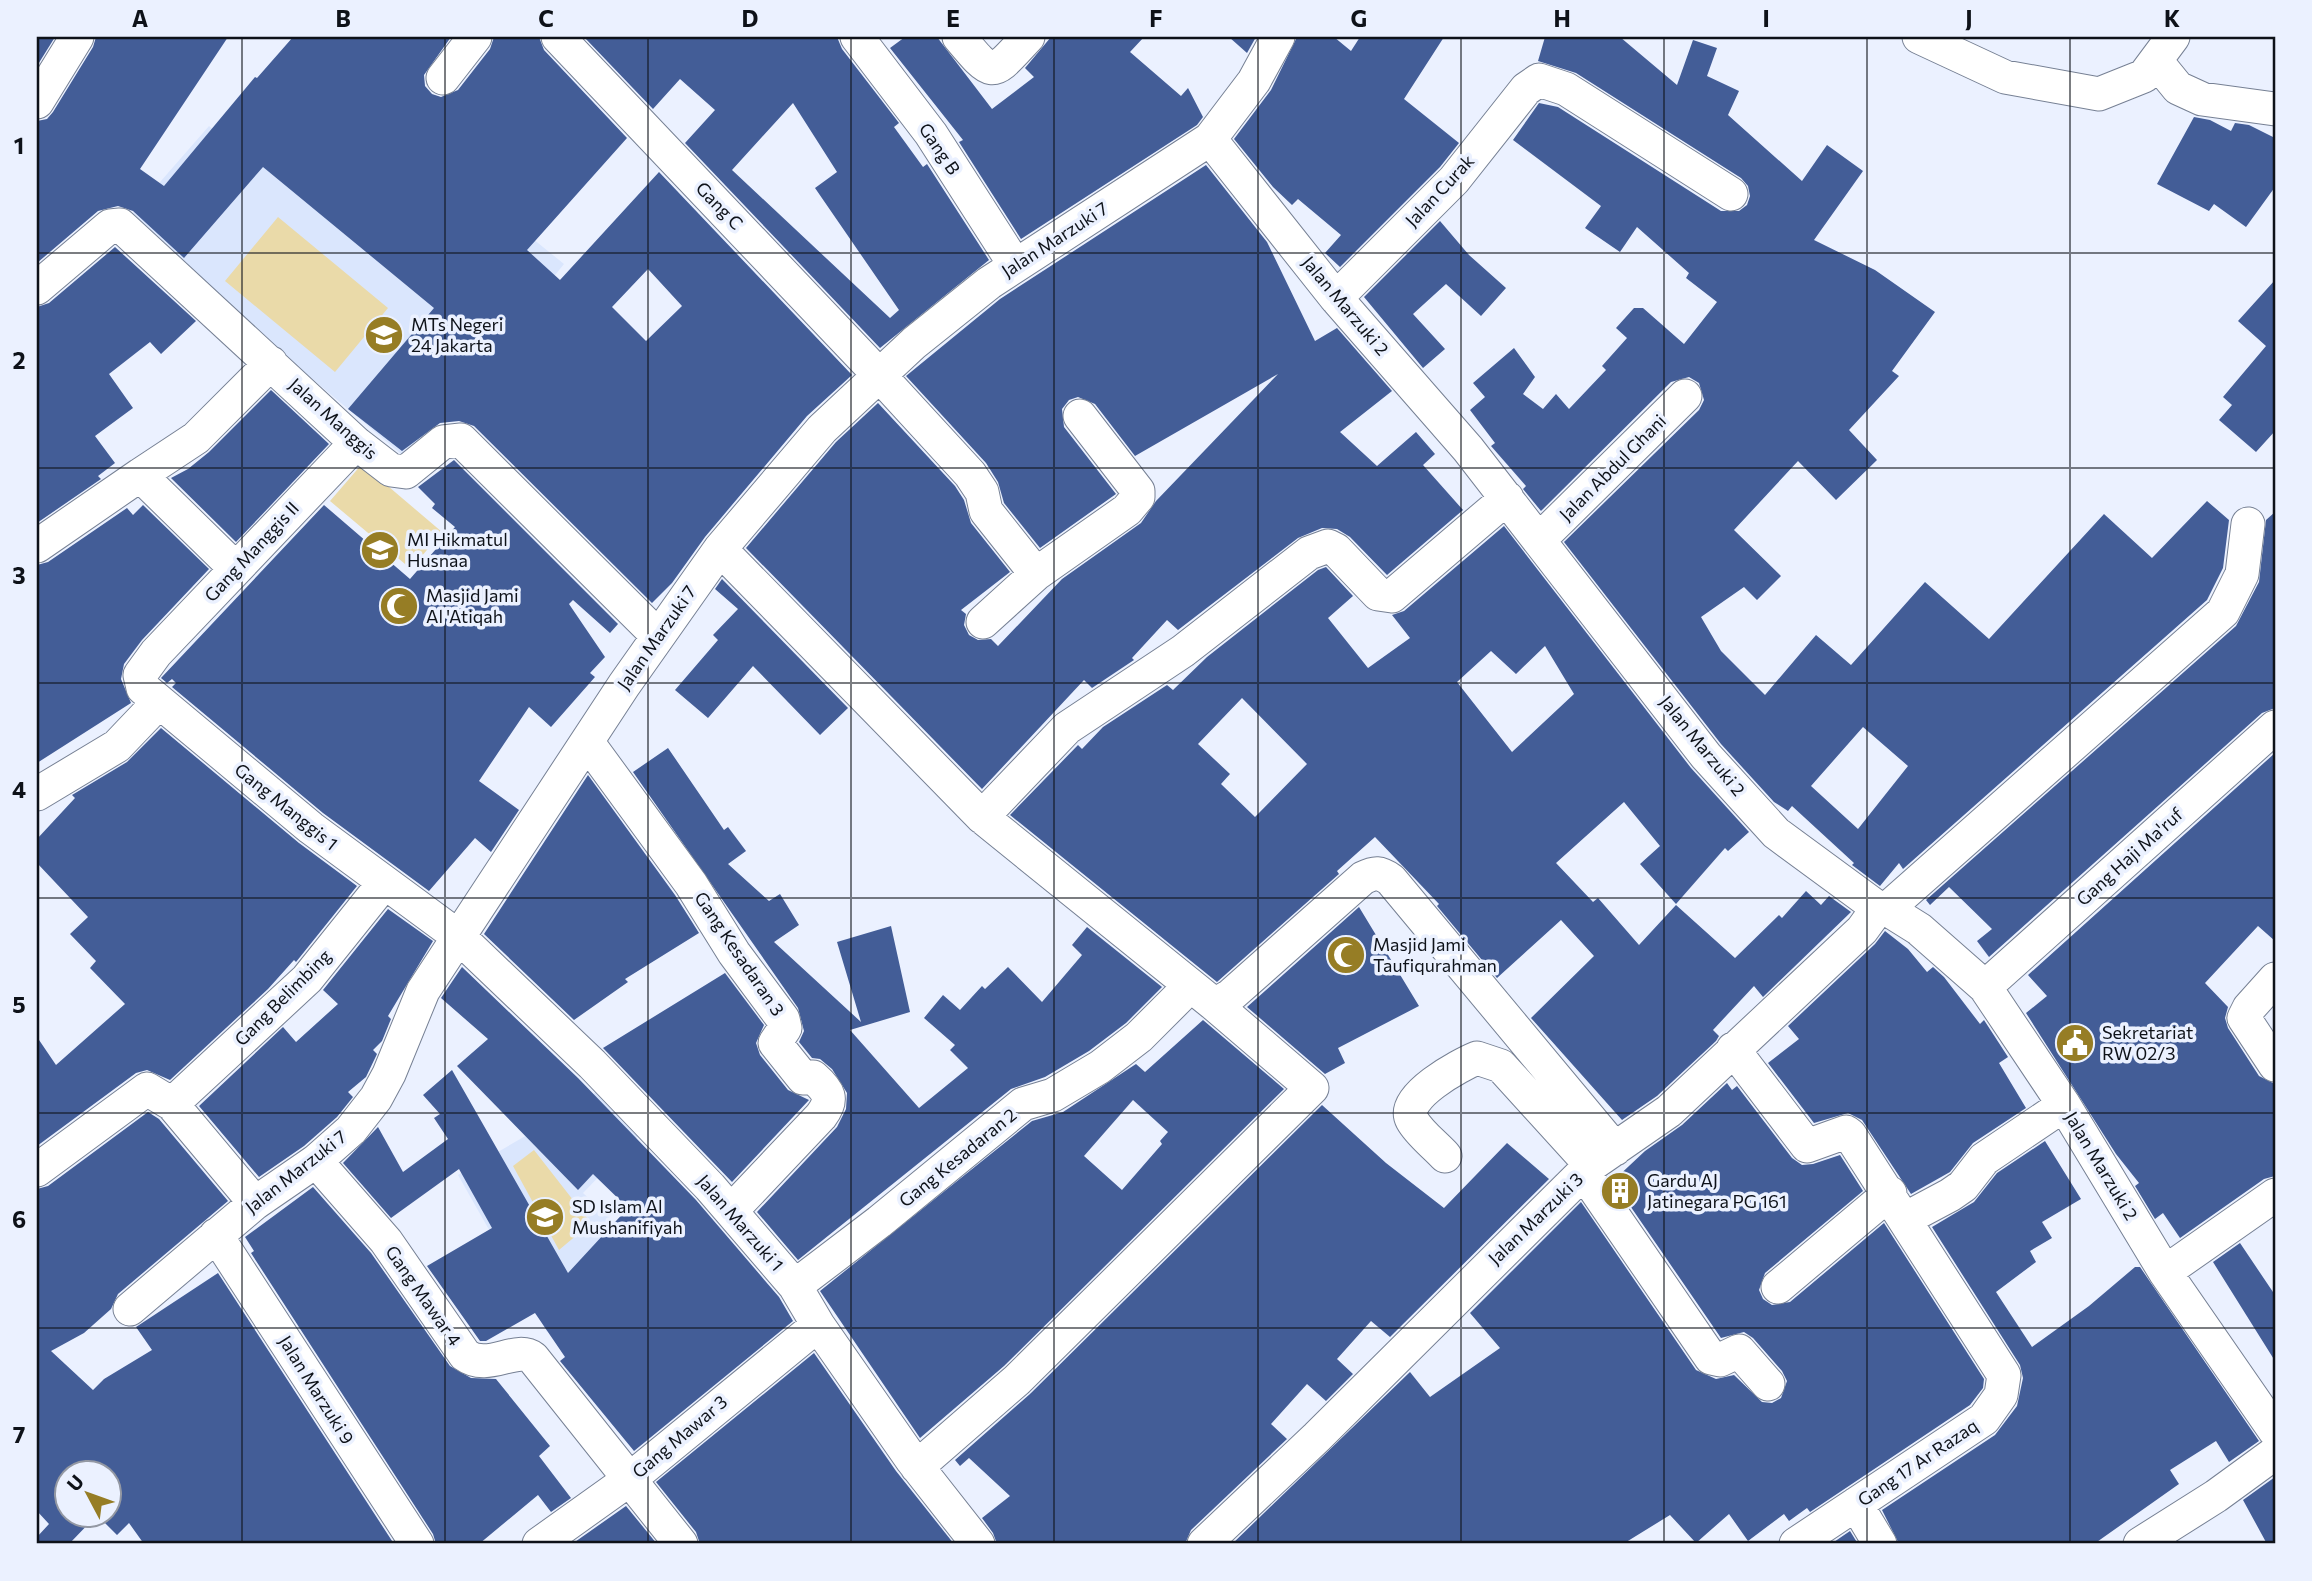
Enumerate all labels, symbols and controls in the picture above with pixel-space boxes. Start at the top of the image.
text: A [132,4,149,32]
text: B [335,4,351,32]
text: C [538,4,554,32]
text: D [742,4,759,32]
text: E [946,4,960,32]
text: F [1149,4,1163,32]
text: G [1351,4,1367,32]
text: H [1553,4,1571,32]
text: I [1762,4,1770,32]
text: J [1965,4,1973,32]
text: K [2164,4,2180,32]
street label: Gang B [915,118,965,179]
text: 1 [14,131,24,159]
street label: Jalan Curak [1400,149,1478,231]
street label: Gang C [691,177,748,234]
street label: Jalan Marzuki 7 [997,197,1112,282]
street label: Jalan Marzuki 2 [1298,251,1394,360]
place label: MTs Negeri 24 Jakarta [411,313,503,356]
school or university icon: MTs Negeri 24 Jakarta [363,314,405,356]
text: 2 [12,346,26,374]
street label: Jalan Manggis [285,373,382,464]
street label: Jalan Abdul Ghani [1554,409,1670,525]
street label: Gang Manggis II [199,497,303,606]
place label: MI Hikmatul Husnaa [407,528,508,571]
school or university icon: MI Hikmatul Husnaa [359,529,401,571]
text: 3 [12,561,26,589]
street label: Jalan Marzuki 7 [612,581,700,694]
place label: Masjid Jami Al 'Atiqah [426,584,519,627]
mosque icon: Masjid Jami Al 'Atiqah [378,585,420,627]
street label: Jalan Marzuki 2 [1656,691,1750,800]
street label: Gang Manggis 1 [231,758,343,855]
text: 4 [12,775,26,803]
street label: Gang Haji Ma'ruf [2071,802,2188,910]
street label: Gang Kesadaran 3 [690,887,789,1020]
place label: Masjid Jami Taufiqurahman [1373,933,1497,976]
mosque icon: Masjid Jami Taufiqurahman [1325,934,1367,976]
street label: Gang Belimbing [229,944,335,1050]
text: 5 [12,990,26,1018]
place label: Sekretariat RW 02/3 [2102,1021,2193,1064]
public building icon: Sekretariat RW 02/3 [2054,1022,2096,1064]
street label: Gang Kesadaran 2 [894,1103,1021,1211]
street label: Jalan Marzuki 2 [2061,1107,2143,1224]
street label: Jalan Marzuki 7 [240,1125,350,1218]
street label: Jalan Marzuki 3 [1483,1168,1587,1269]
place label: Gardu AJ Jatinegara PG 161 [1647,1169,1787,1212]
street label: Jalan Marzuki 1 [693,1170,789,1275]
building icon: Gardu AJ Jatinegara PG 161 [1599,1170,1641,1212]
place label: SD Islam Al Mushanifiyah [572,1195,683,1238]
school or university icon: SD Islam Al Mushanifiyah [524,1196,566,1238]
text: 6 [12,1205,26,1233]
street label: Gang Mawar 4 [381,1241,467,1350]
street label: Jalan Marzuki 9 [275,1331,359,1448]
street label: Gang Mawar 3 [627,1390,731,1482]
street label: Gang 17 Ar Razaq [1853,1414,1982,1510]
text: 7 [13,1420,25,1448]
north arrow [52,1458,122,1528]
text: U [62,1470,88,1495]

